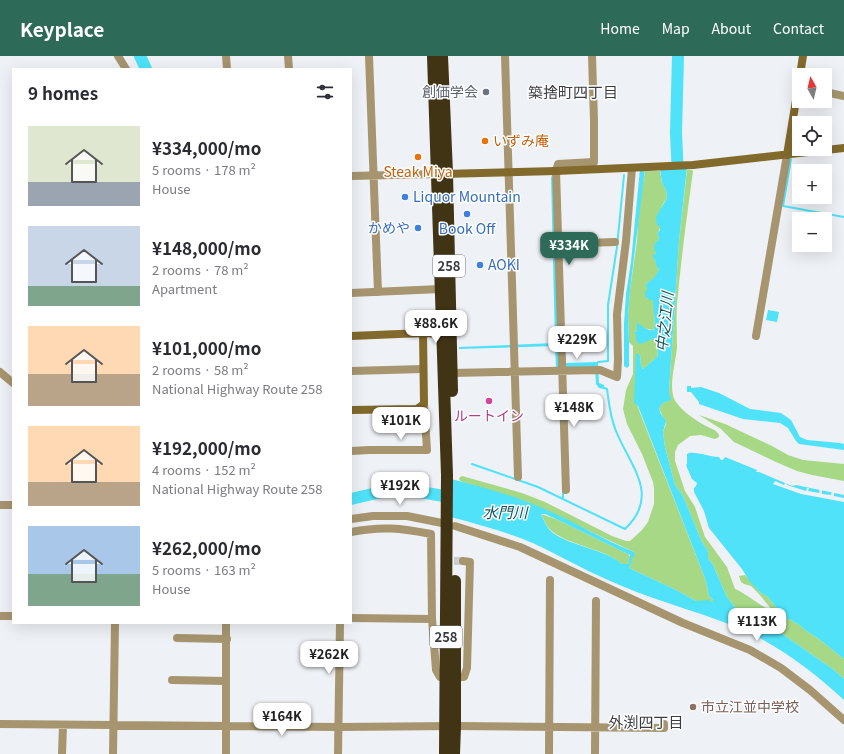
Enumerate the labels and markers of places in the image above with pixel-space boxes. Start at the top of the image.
place label: 創価学会 [422,81,478,101]
marker: 創価学会 [481,87,491,97]
place label: いずみ庵 [493,130,549,150]
marker: いずみ庵 [480,136,490,146]
marker: Steak Miya [413,152,423,162]
place label: Steak Miya [383,161,453,181]
place label: Liquor Mountain [413,186,521,206]
marker: Liquor Mountain [400,192,410,202]
marker: Book Off [462,209,472,219]
place label: かめや [368,217,410,237]
place label: Book Off [439,218,496,238]
marker: かめや [413,223,423,233]
pin: ¥334K [541,232,597,266]
place label: AOKI [488,254,520,274]
marker: AOKI [475,260,485,270]
pin: ¥88.6K [403,310,469,344]
pin: ¥229K [549,326,605,360]
pin: ¥148K [546,394,602,428]
marker: ルートイン [484,396,494,406]
place label: ルートイン [454,405,524,425]
pin: ¥101K [373,407,429,441]
pin: ¥192K [372,472,428,506]
pin: ¥113K [729,608,785,642]
pin: ¥262K [301,641,357,675]
place label: 市立江並中学校 [701,696,799,716]
marker: 市立江並中学校 [688,702,698,712]
pin: ¥164K [254,703,310,737]

